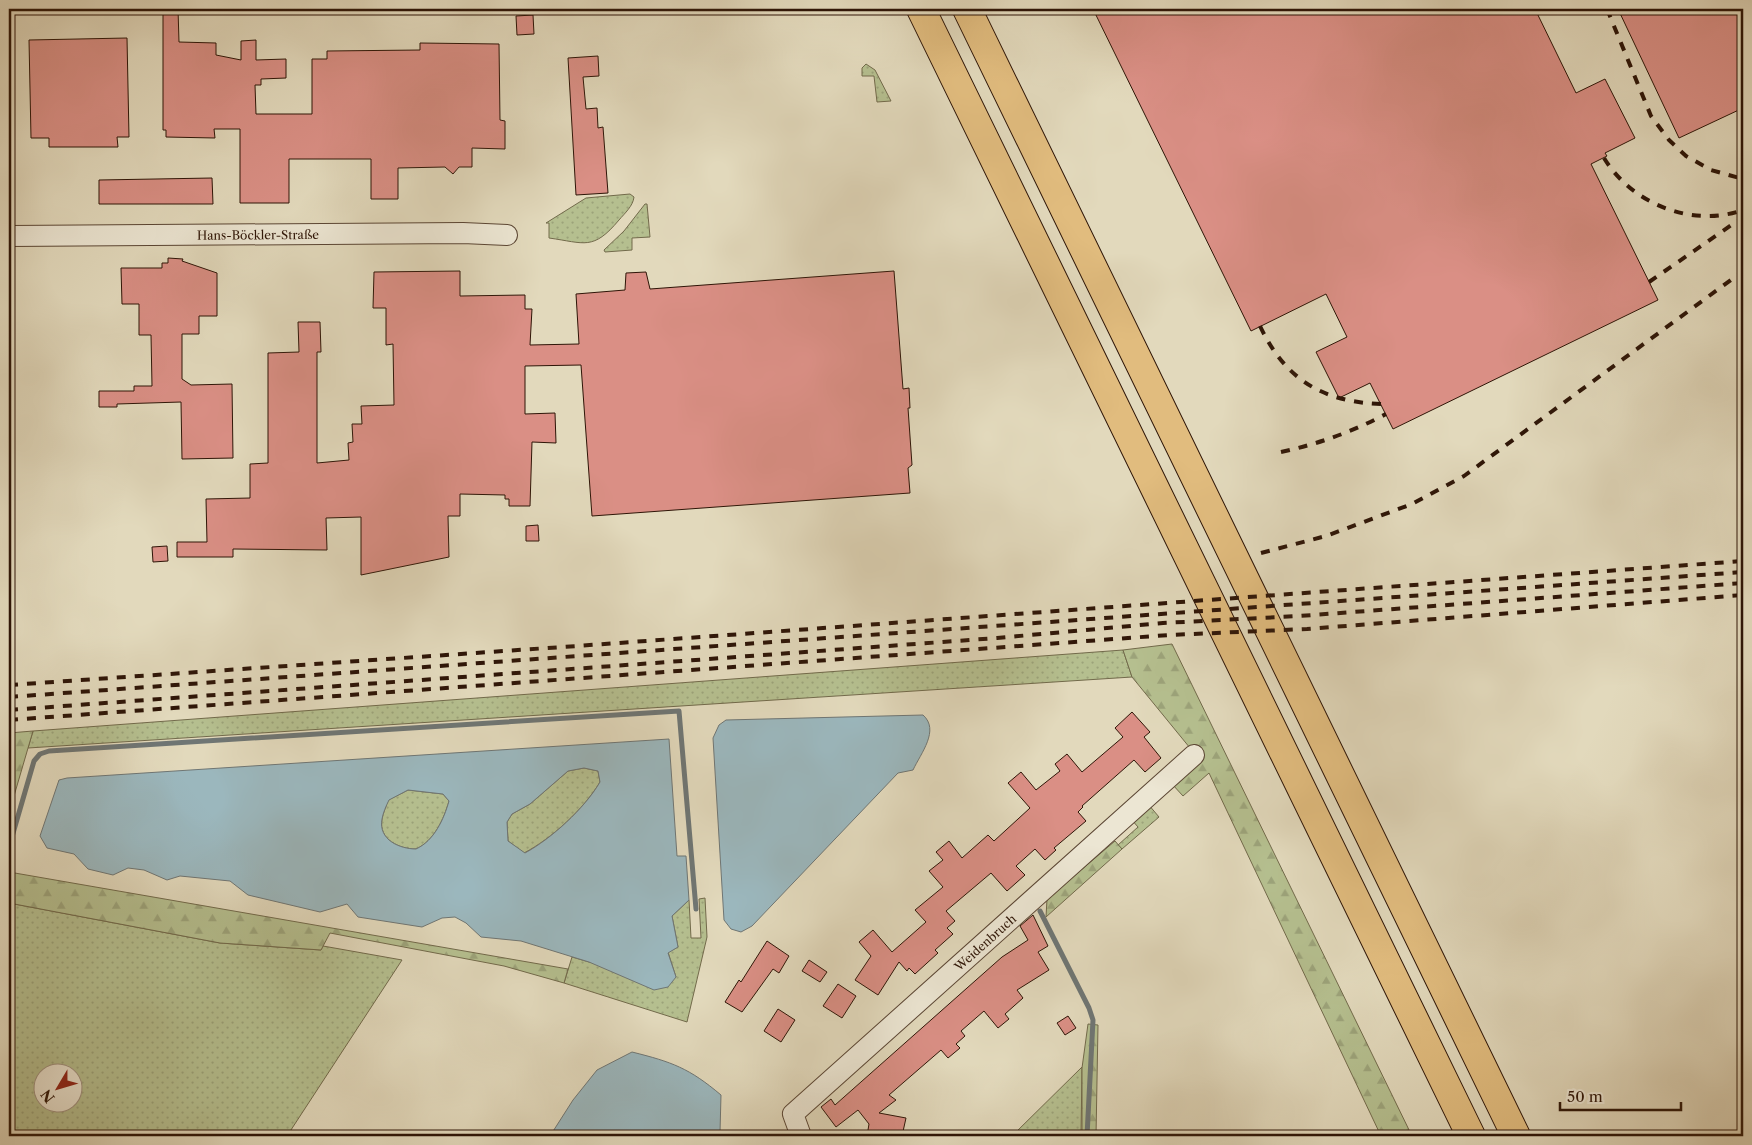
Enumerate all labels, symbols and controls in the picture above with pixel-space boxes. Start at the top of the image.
street label: Hans-Böckler-Straße [197,226,319,242]
street label: Weidenbruch [950,910,1019,974]
north arrow [32,1062,82,1112]
scale bar [1560,1080,1681,1112]
text: N [37,1086,59,1106]
text: 50 m [1567,1087,1603,1106]

